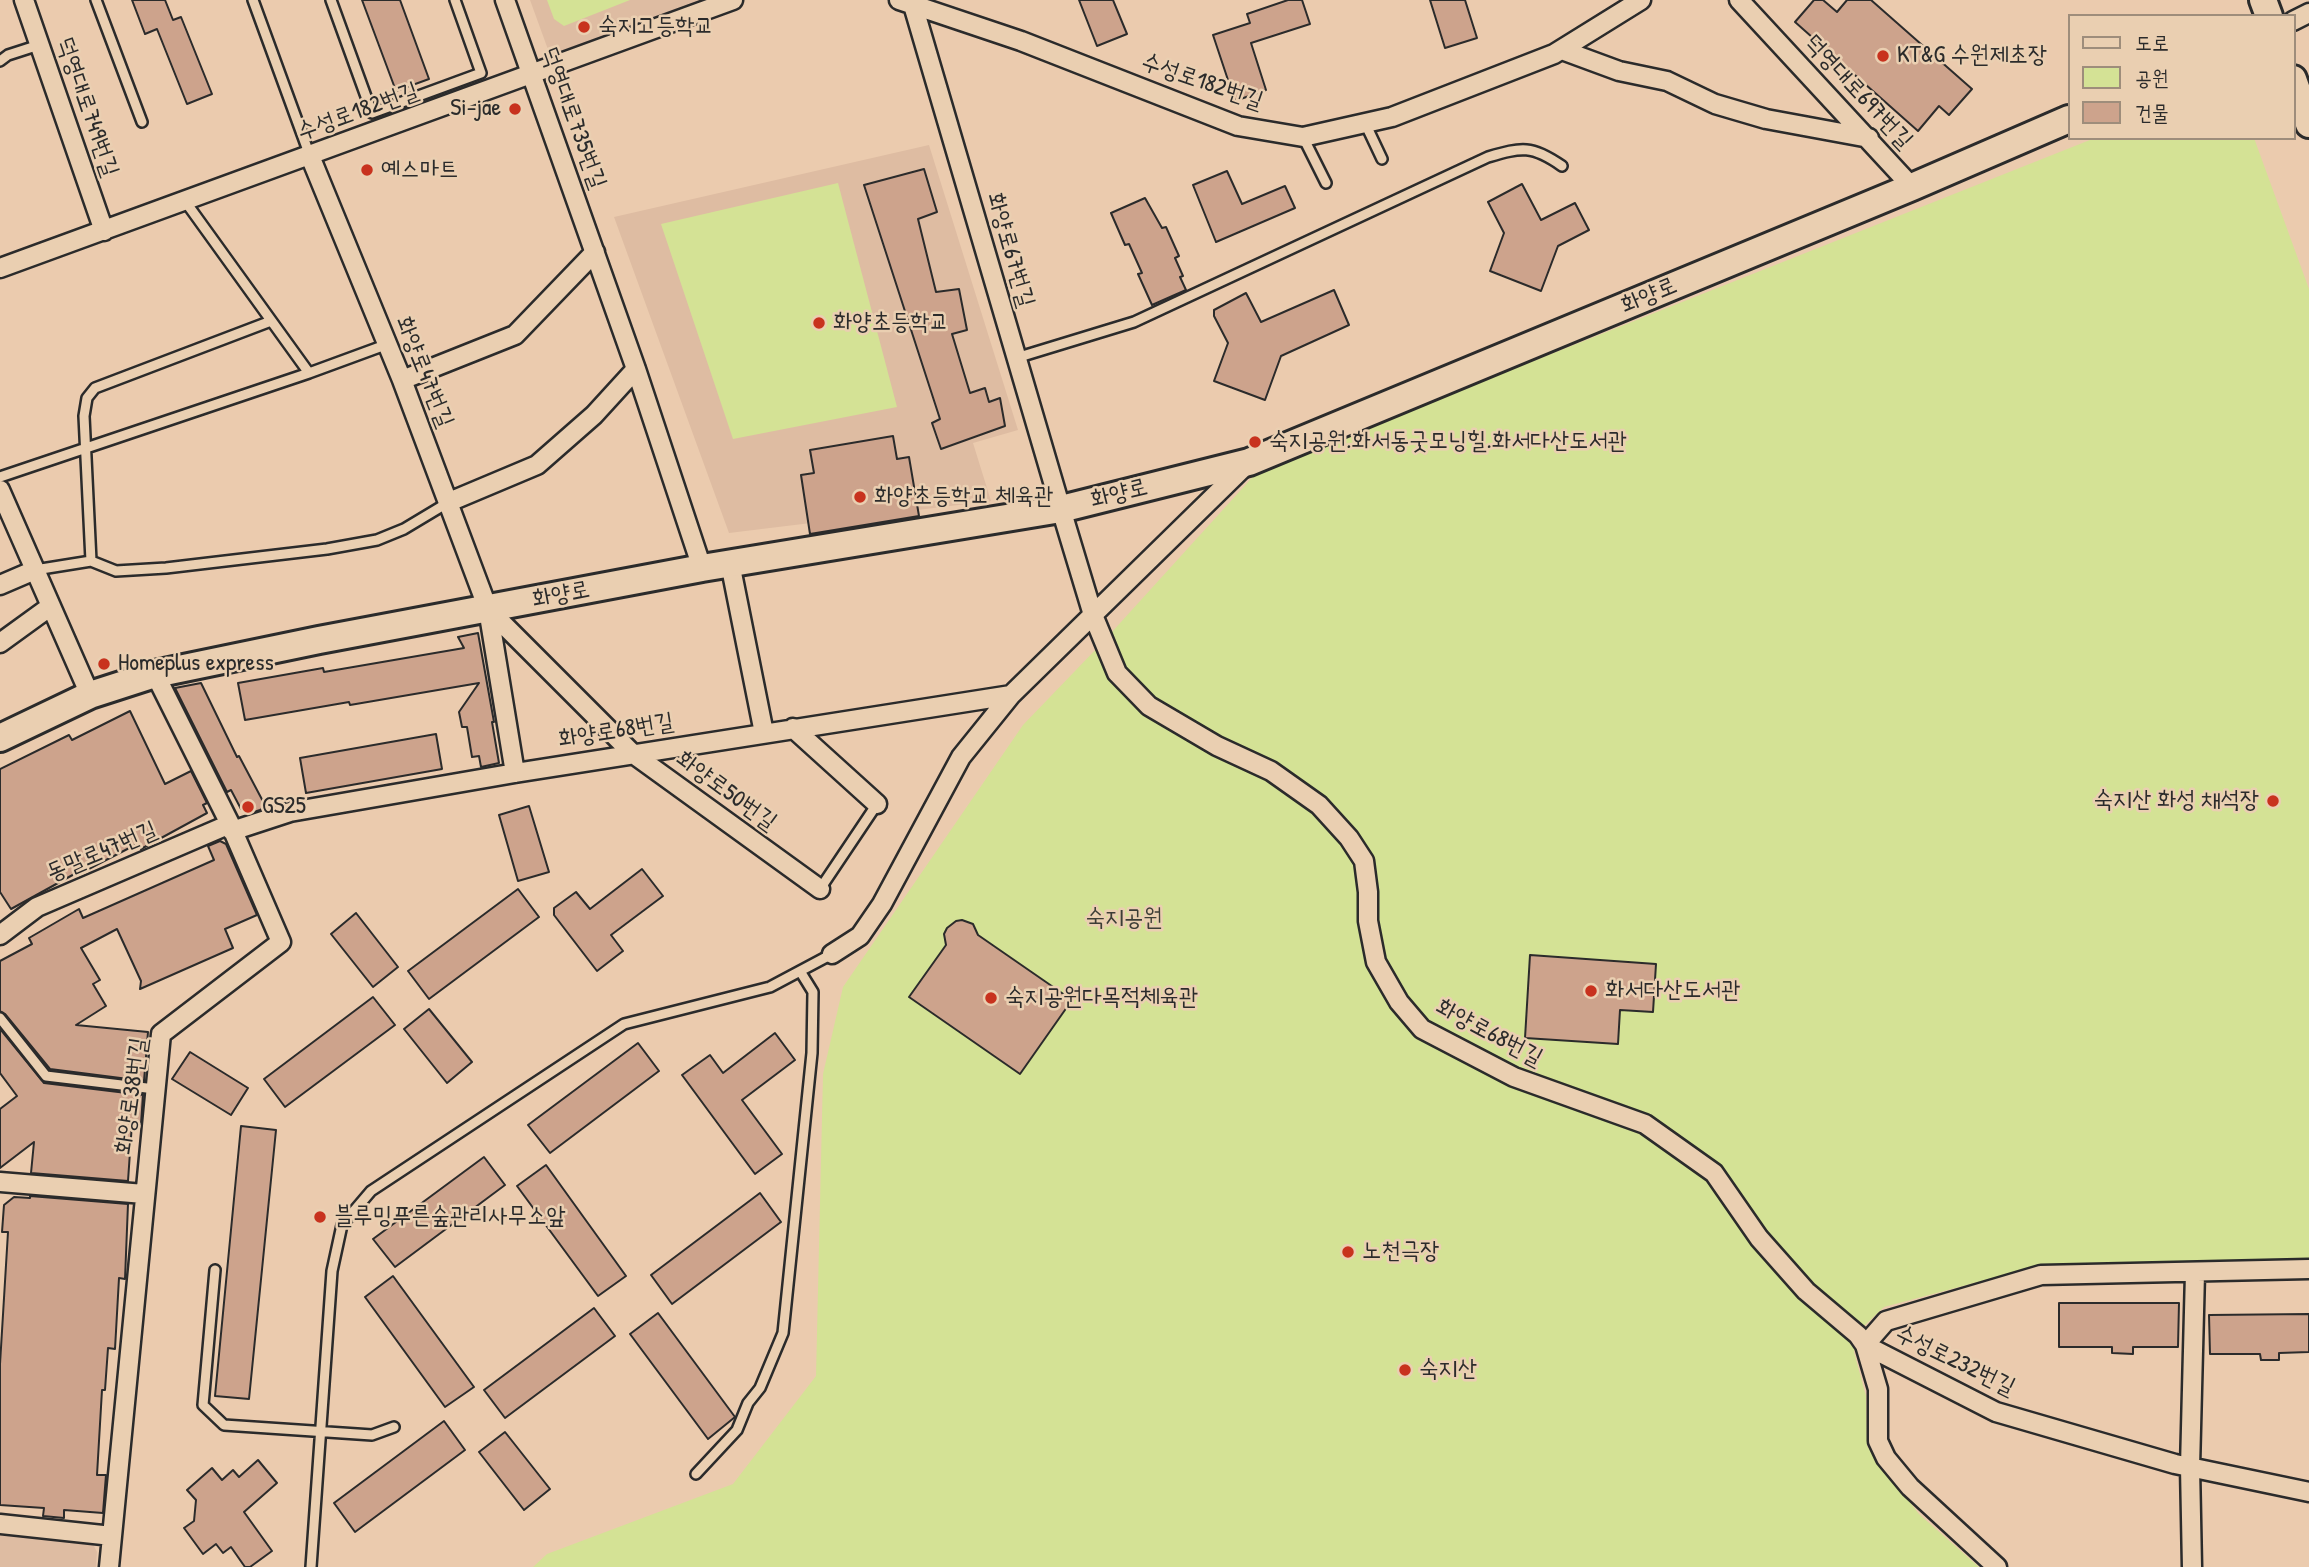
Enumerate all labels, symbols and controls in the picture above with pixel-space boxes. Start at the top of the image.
place label: 숙지고등학교 [598,13,714,41]
legend [2068,14,2295,140]
marker: 숙지고등학교 [576,19,592,35]
text: 도로 [2135,28,2169,57]
street label: 덕영대로697번길 [1798,29,1918,155]
street label: 덕영대로749번길 [50,33,124,181]
place label: KT&G 수원제초장 [1897,42,2047,70]
street label: 덕영대로735번길 [534,43,612,193]
street label: 수성로182번길 [1137,48,1267,116]
marker: KT&G 수원제초장 [1875,48,1891,64]
text: 공원 [2135,63,2169,92]
street label: 수성로182번길 [293,77,423,147]
place label: Si-jae [450,95,501,123]
text: 건물 [2135,98,2169,127]
marker: Si-jae [507,101,523,117]
place label: 예스마트 [381,156,458,184]
marker: 예스마트 [359,162,375,178]
street label: 화양로67번길 [980,189,1040,311]
street label: 화양로 [1617,271,1681,321]
place label: 화양초등학교 [833,309,949,337]
street label: 화양로47번길 [389,312,459,432]
marker: 화양초등학교 [811,315,827,331]
place label: 숙지공원.화서동굿모닝힐.화서다산도서관 [1269,428,1627,456]
marker: 숙지공원.화서동굿모닝힐.화서다산도서관 [1247,434,1263,450]
street label: 화양로 [1087,473,1151,515]
place label: 화양초등학교 체육관 [874,483,1053,511]
marker: 화양초등학교 체육관 [852,489,868,505]
street label: 화양로 [530,575,592,615]
place label: Homeplus express [118,650,274,678]
marker: Homeplus express [96,656,112,672]
street label: 화양로68번길 [556,708,676,754]
street label: 화양로50번길 [670,745,782,837]
place label: 숙지산 화성 채석장 [2093,787,2259,815]
place label: GS25 [262,793,306,821]
marker: 숙지산 화성 채석장 [2265,793,2281,809]
marker: GS25 [240,799,256,815]
street label: 동말로47번길 [42,816,162,888]
park label: 숙지공원 [1085,905,1163,933]
place label: 화서다산도서관 [1605,977,1740,1005]
marker: 화서다산도서관 [1583,983,1599,999]
place label: 숙지공원다목적체육관 [1005,984,1198,1012]
marker: 숙지공원다목적체육관 [983,990,999,1006]
street label: 화양로68번길 [1431,993,1547,1073]
street label: 화양로38번길 [110,1036,154,1156]
place label: 블루밍푸른숲관리사무소앞 [334,1203,566,1231]
marker: 블루밍푸른숲관리사무소앞 [312,1209,328,1225]
place label: 노천극장 [1362,1238,1439,1266]
marker: 노천극장 [1340,1244,1356,1260]
street label: 수성로232번길 [1890,1320,2020,1402]
place label: 숙지산 [1419,1356,1477,1384]
marker: 숙지산 [1397,1362,1413,1378]

